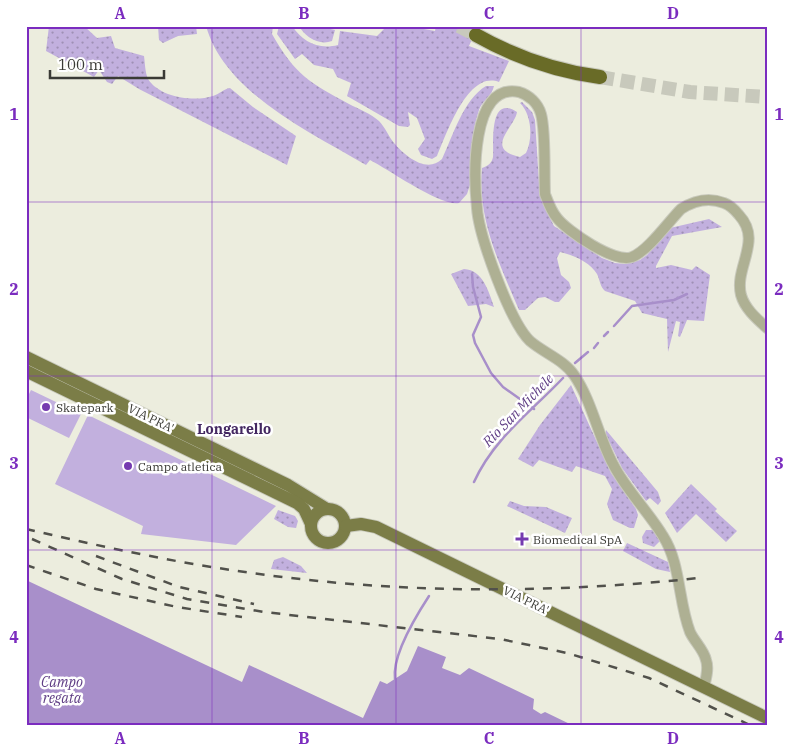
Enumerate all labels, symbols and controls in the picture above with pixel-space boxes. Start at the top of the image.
text: A [114,3,126,23]
text: B [298,3,310,23]
text: C [484,3,494,23]
text: D [667,3,679,23]
scale bar [50,48,164,80]
text: 100 m [58,55,103,74]
text: 1 [9,104,19,124]
text: 1 [774,104,784,124]
text: 2 [9,279,19,299]
text: 2 [774,279,784,299]
water label: Rio San Michele [478,369,558,451]
place label: Skatepark [56,400,114,415]
marker: Skatepark [40,401,52,413]
street label: VIA PRA' [126,401,176,435]
district label: Longarello [197,420,271,438]
text: 3 [9,453,19,473]
text: 3 [774,453,784,473]
place label: Campo atletica [138,459,223,474]
marker: Campo atletica [122,460,134,472]
marker: Biomedical SpA [515,532,529,546]
place label: Biomedical SpA [533,532,623,547]
street label: VIA PRA' [501,583,551,617]
text: 4 [9,627,19,647]
text: 4 [774,627,784,647]
water label: Campo regata [41,673,83,707]
text: A [114,728,126,748]
text: B [298,728,310,748]
text: C [484,728,494,748]
text: D [667,728,679,748]

